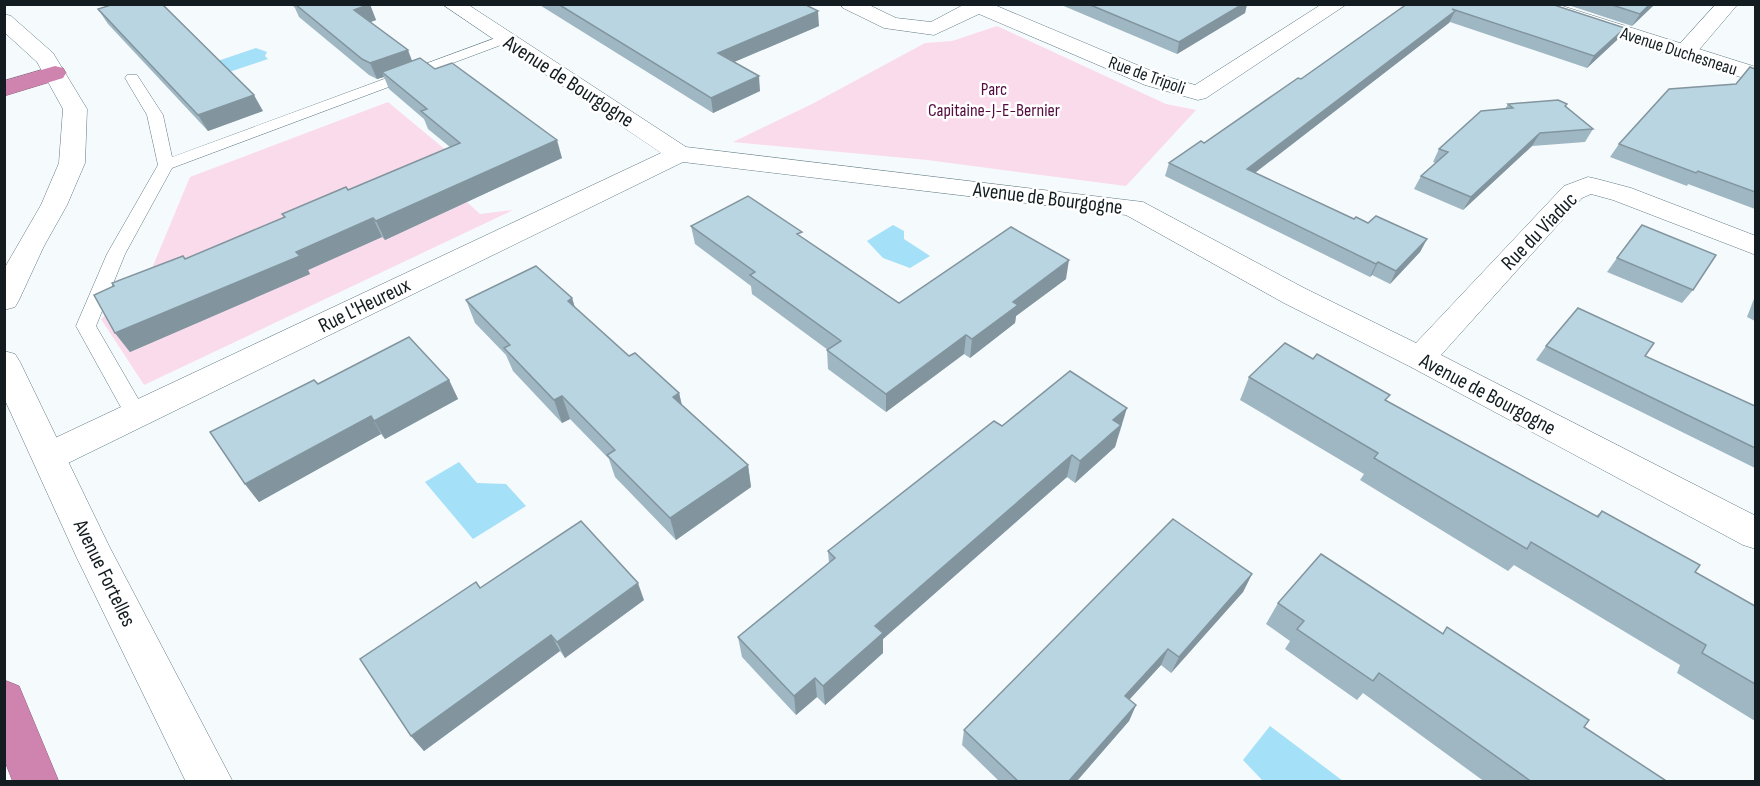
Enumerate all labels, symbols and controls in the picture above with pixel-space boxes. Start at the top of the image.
street label: Avenue Duchesneau [1617,22,1740,80]
street label: Avenue de Bourgogne [498,29,639,133]
street label: Rue de Tripoli [1106,52,1188,99]
park label: Parc Capitaine-J-E-Bernier [928,79,1060,121]
street label: Avenue de Bourgogne [971,177,1124,220]
street label: Rue du Viaduc [1496,187,1583,275]
street label: Rue L'Heureux [314,273,414,338]
street label: Avenue de Bourgogne [1415,348,1560,441]
street label: Avenue Fortelles [67,515,141,631]

